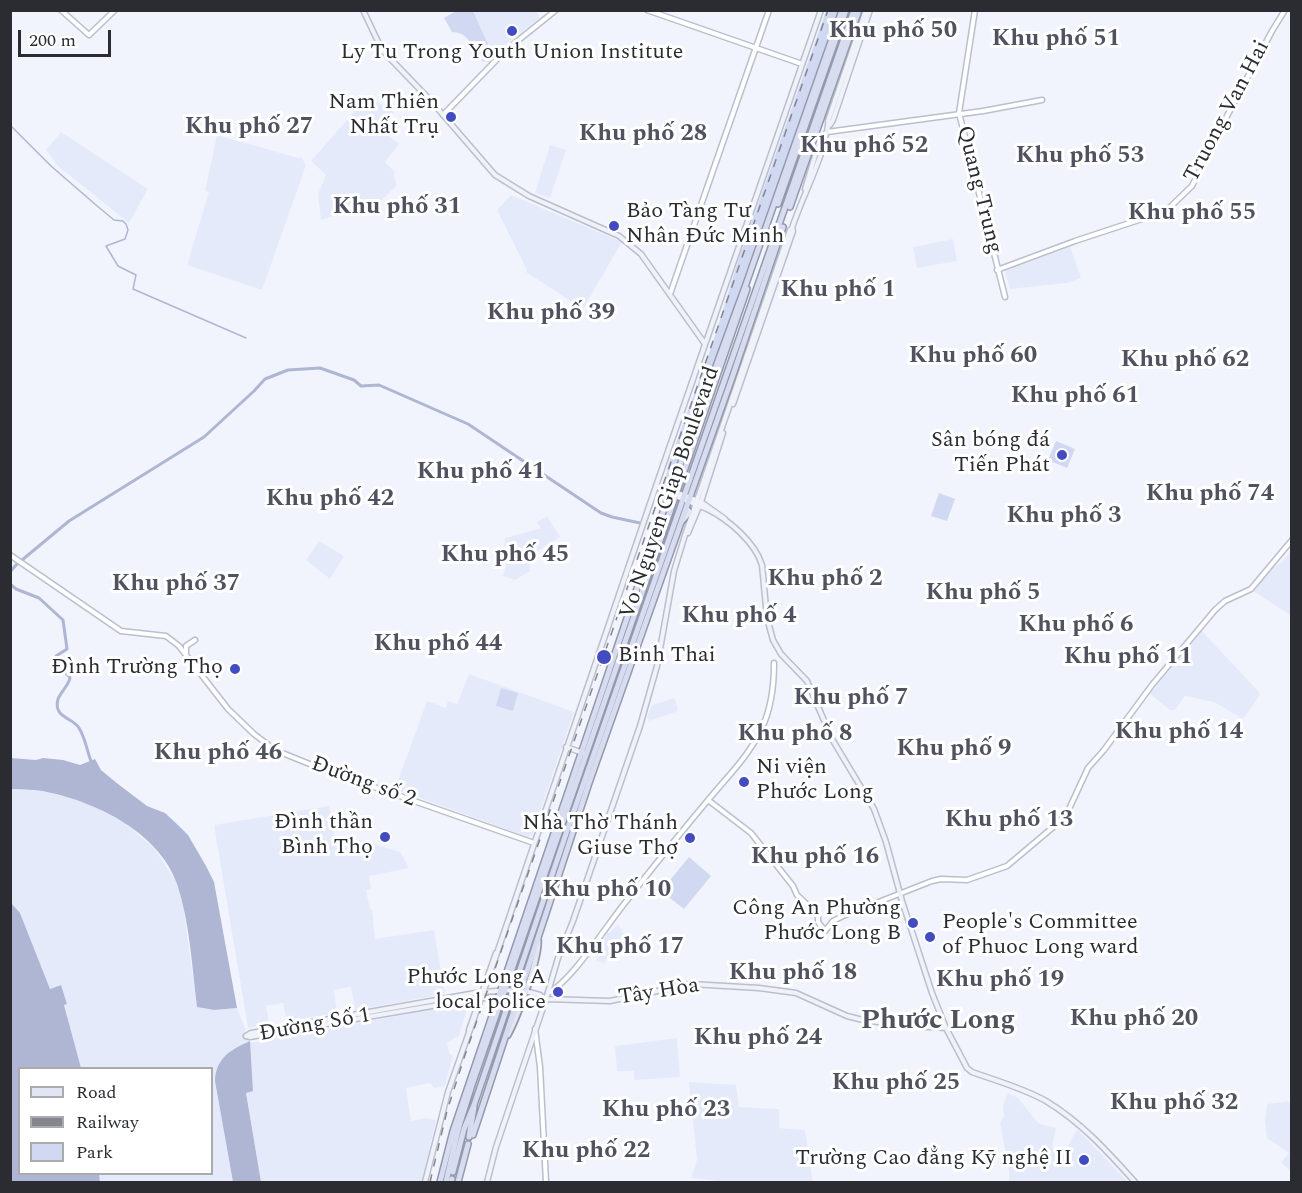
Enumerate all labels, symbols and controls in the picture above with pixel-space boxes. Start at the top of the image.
scale bar [21,18,114,56]
district label: Khu phố 50 [829,18,957,46]
marker: Ly Tu Trong Youth Union Institute [505,24,519,38]
district label: Khu phố 51 [992,26,1120,54]
text: 200 m [29,27,76,54]
street label: Truong Van Hai [1179,36,1277,188]
place label: Ly Tu Trong Youth Union Institute [341,41,683,67]
place label: Nam Thiên Nhất Trụ [329,91,439,142]
marker: Nam Thiên Nhất Trụ [444,110,458,124]
district label: Khu phố 27 [185,114,313,142]
district label: Khu phố 28 [579,121,707,149]
street label: Quang Trung [949,123,1007,257]
district label: Khu phố 52 [800,133,928,161]
district label: Khu phố 53 [1016,143,1144,171]
district label: Khu phố 31 [333,194,461,222]
place label: Bảo Tàng Tư Nhân Đức Minh [626,200,784,252]
district label: Khu phố 55 [1128,200,1256,228]
marker: Bảo Tàng Tư Nhân Đức Minh [607,219,621,233]
district label: Khu phố 1 [781,277,895,305]
district label: Khu phố 39 [487,300,615,328]
district label: Khu phố 60 [909,343,1037,371]
district label: Khu phố 62 [1121,347,1249,375]
street label: Vo Nguyen Giap Boulevard [615,363,727,623]
district label: Khu phố 61 [1011,383,1139,411]
place label: Sân bóng đá Tiến Phát [931,429,1050,481]
marker: Sân bóng đá Tiến Phát [1055,448,1069,462]
district label: Khu phố 41 [417,459,545,487]
district label: Khu phố 74 [1146,481,1274,509]
district label: Khu phố 42 [266,486,394,514]
district label: Khu phố 3 [1007,503,1121,531]
district label: Khu phố 45 [441,542,569,570]
district label: Khu phố 2 [768,566,882,594]
district label: Khu phố 37 [112,571,240,599]
district label: Khu phố 5 [926,580,1040,608]
district label: Khu phố 4 [682,603,796,631]
district label: Khu phố 6 [1019,612,1133,640]
district label: Khu phố 44 [374,631,502,659]
place label: Binh Thai [618,644,716,670]
district label: Khu phố 11 [1064,644,1192,672]
marker: Binh Thai [595,648,613,666]
place label: Đình Trường Thọ [51,656,223,682]
marker: Đình Trường Thọ [228,662,242,676]
district label: Khu phố 7 [794,685,908,713]
district label: Khu phố 14 [1115,719,1243,747]
district label: Khu phố 8 [738,721,852,749]
district label: Khu phố 9 [897,736,1011,764]
district label: Khu phố 46 [154,740,282,768]
street label: Đường số 2 [307,752,419,814]
place label: Ni viện Phước Long [756,756,874,807]
marker: Ni viện Phước Long [737,775,751,789]
district label: Khu phố 13 [945,807,1073,835]
place label: Đình thần Bình Thọ [274,811,373,862]
place label: Nhà Thờ Thánh Giuse Thợ [523,812,678,864]
marker: Đình thần Bình Thọ [378,830,392,844]
marker: Nhà Thờ Thánh Giuse Thợ [683,831,697,845]
district label: Khu phố 16 [751,844,879,872]
district label: Khu phố 10 [543,877,671,905]
place label: Công An Phường Phước Long B [732,897,901,948]
place label: People's Committee of Phuoc Long ward [942,911,1138,962]
marker: Công An Phường Phước Long B [906,916,920,930]
marker: People's Committee of Phuoc Long ward [923,930,937,944]
district label: Khu phố 17 [556,934,684,962]
district label: Khu phố 18 [729,960,857,988]
place label: Phước Long A local police [406,966,546,1017]
district label: Khu phố 19 [936,967,1064,995]
street label: Tây Hòa [617,974,701,1012]
marker: Phước Long A local police [551,985,565,999]
street label: Đường Số 1 [258,1003,372,1049]
district label: Phước Long [861,1006,1015,1040]
district label: Khu phố 20 [1070,1006,1198,1034]
district label: Khu phố 24 [694,1025,822,1053]
legend [18,1067,213,1175]
district label: Khu phố 25 [832,1070,960,1098]
text: Road [76,1079,117,1106]
district label: Khu phố 32 [1110,1090,1238,1118]
district label: Khu phố 23 [602,1097,730,1125]
text: Railway [76,1109,139,1136]
district label: Khu phố 22 [522,1138,650,1166]
text: Park [76,1139,113,1166]
place label: Trường Cao đẳng Kỹ nghệ II [795,1147,1072,1173]
marker: Trường Cao đẳng Kỹ nghệ II [1077,1153,1091,1167]

